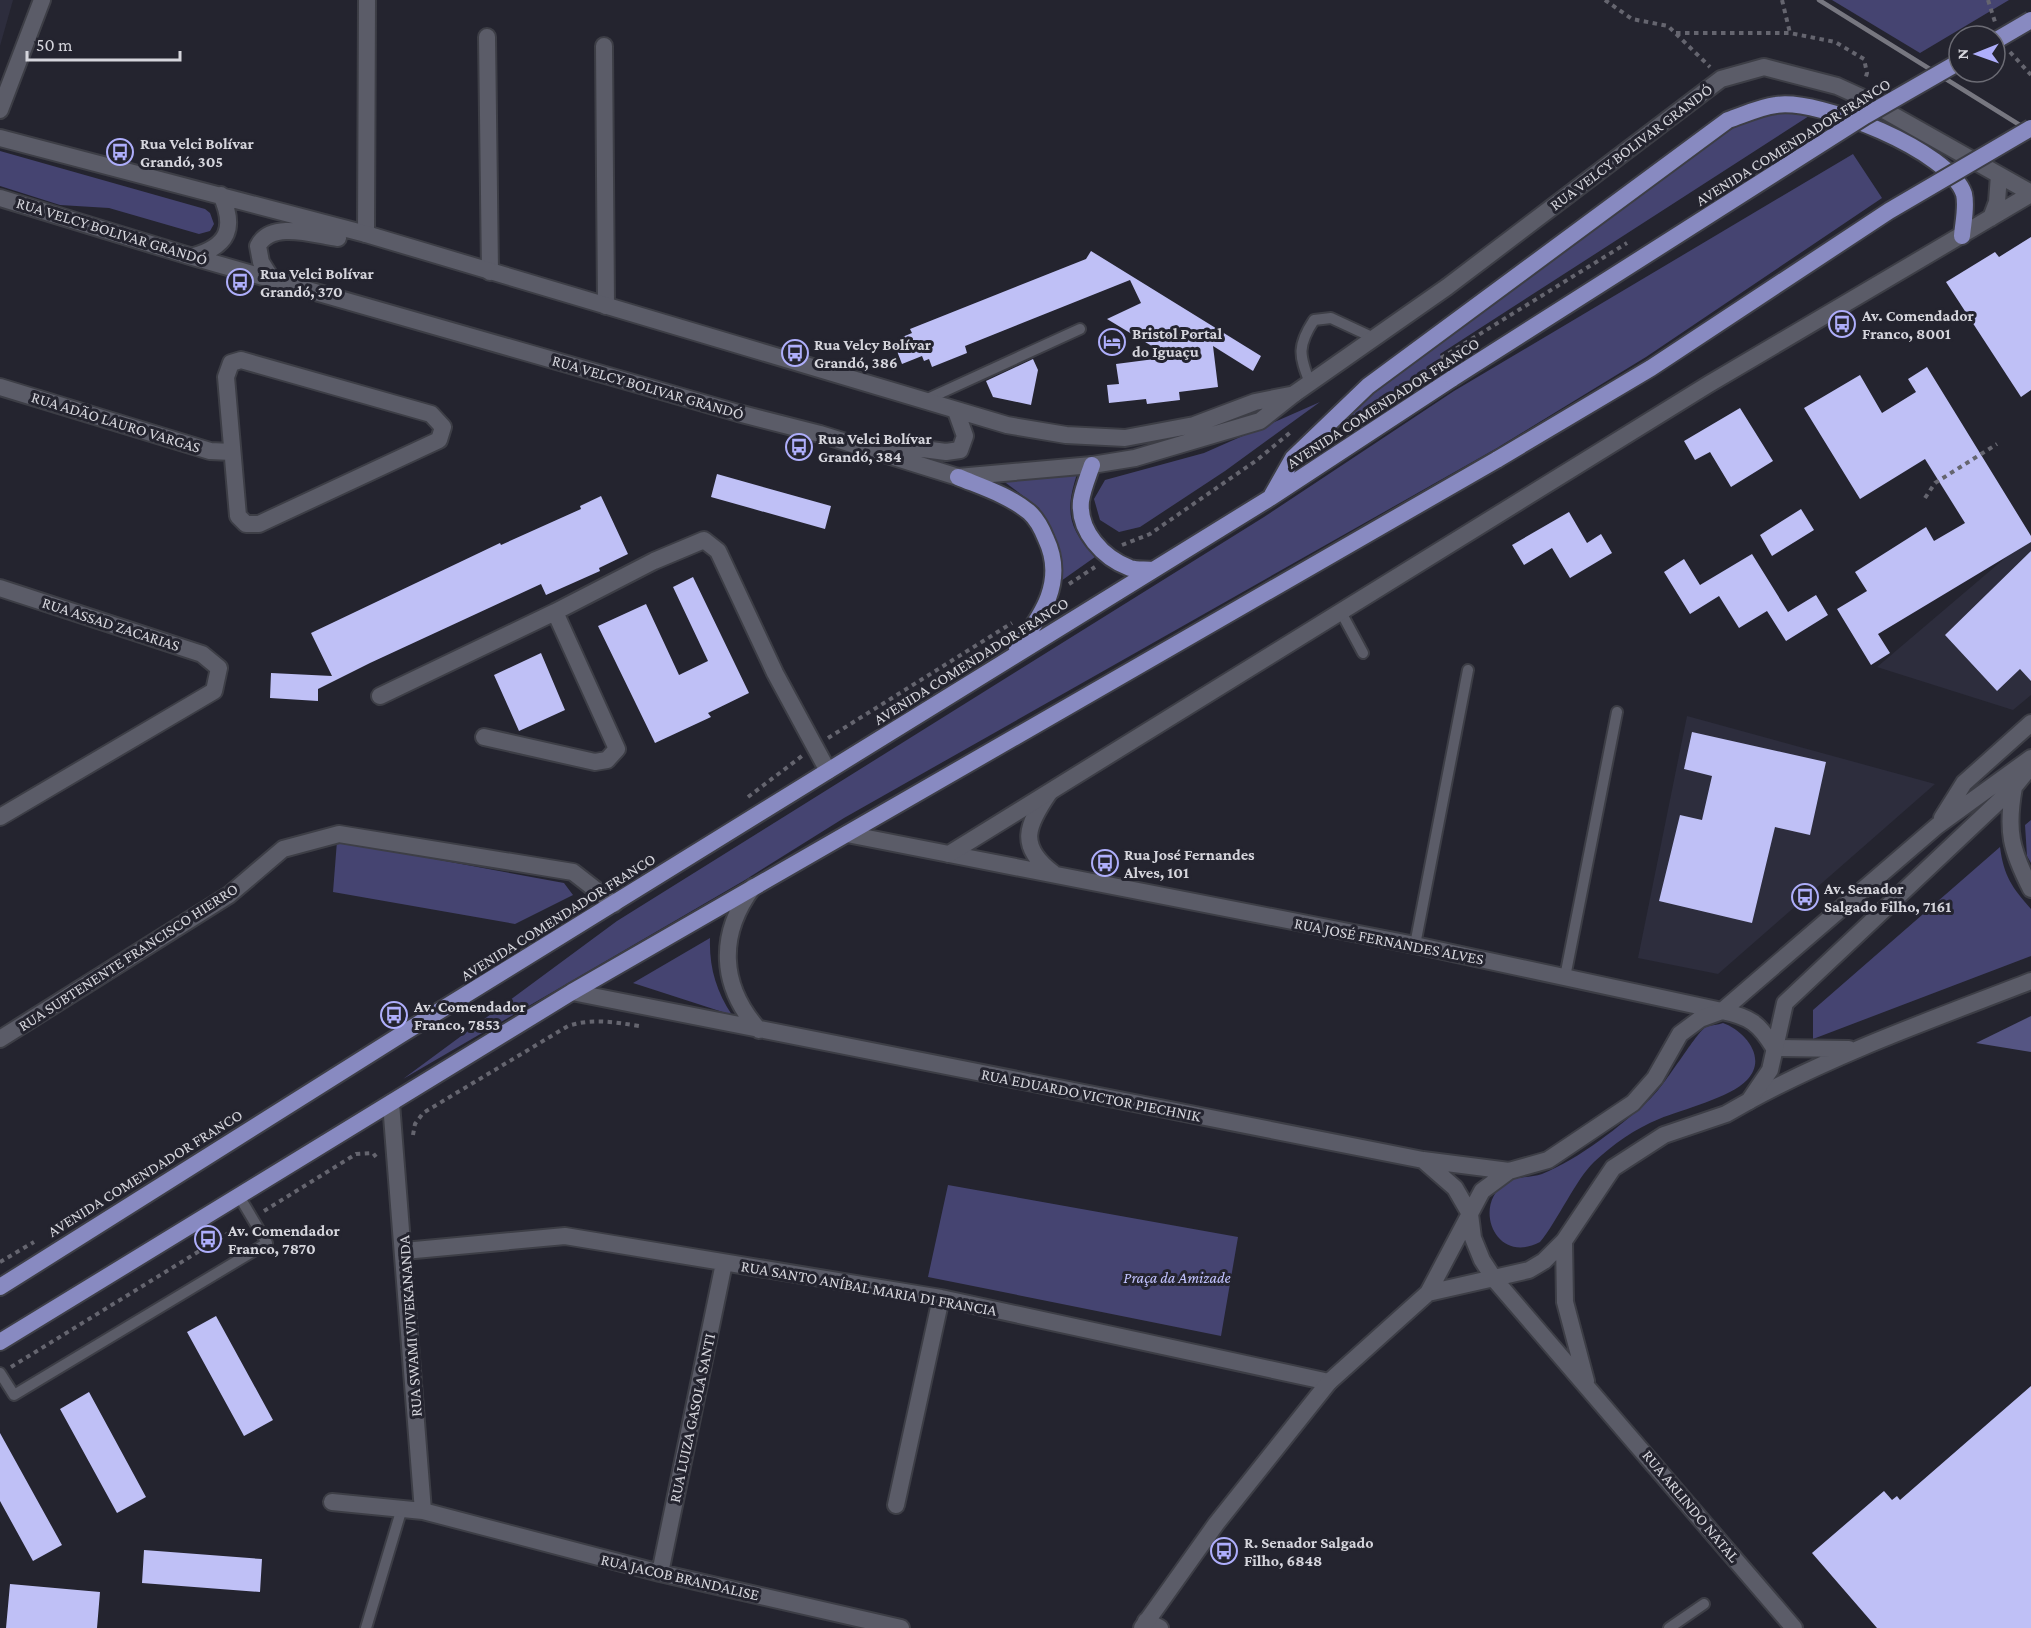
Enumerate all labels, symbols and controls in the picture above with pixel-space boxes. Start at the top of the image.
scale bar [27,24,180,62]
north arrow [1947,24,2007,84]
text: 50 m [36,35,73,55]
text: N [1954,49,1971,60]
street label: AVENIDA COMENDADOR FRANCO [1693,75,1893,209]
street label: RUA VELCY BOLIVAR GRANDÓ [1547,80,1715,214]
place label: Rua Velci Bolívar Grandó, 305 [140,135,255,170]
bus stop icon: Rua Velci Bolívar Grandó, 305 [105,137,135,167]
street label: RUA VELCY BOLIVAR GRANDÓ [14,194,210,268]
place label: Rua Velci Bolívar Grandó, 370 [260,265,375,300]
bus stop icon: Rua Velci Bolívar Grandó, 370 [225,267,255,297]
place label: Av. Comendador Franco, 8001 [1861,307,1974,342]
bus stop icon: Av. Comendador Franco, 8001 [1827,309,1857,339]
place label: Bristol Portal do Iguaçu [1132,325,1222,360]
hotel icon: Bristol Portal do Iguaçu [1097,327,1127,357]
street label: AVENIDA COMENDADOR FRANCO [1284,334,1482,472]
place label: Rua Velcy Bolívar Grandó, 386 [814,336,932,371]
bus stop icon: Rua Velcy Bolívar Grandó, 386 [780,338,810,368]
street label: RUA VELCY BOLIVAR GRANDÓ [550,351,746,423]
street label: RUA ADÃO LAURO VARGAS [29,388,203,456]
place label: Rua Velci Bolívar Grandó, 384 [818,430,933,465]
bus stop icon: Rua Velci Bolívar Grandó, 384 [784,432,814,462]
street label: RUA ASSAD ZACARIAS [40,594,182,654]
street label: AVENIDA COMENDADOR FRANCO [871,594,1071,728]
place label: Rua José Fernandes Alves, 101 [1123,846,1255,881]
bus stop icon: Rua José Fernandes Alves, 101 [1090,848,1120,878]
street label: AVENIDA COMENDADOR FRANCO [458,850,658,984]
street label: RUA SUBTENENTE FRANCISCO HIERRO [15,880,241,1034]
place label: Av. Senador Salgado Filho, 7161 [1823,880,1951,915]
bus stop icon: Av. Senador Salgado Filho, 7161 [1790,882,1820,912]
street label: RUA JOSÉ FERNANDES ALVES [1293,914,1485,969]
place label: Av. Comendador Franco, 7853 [413,998,526,1033]
bus stop icon: Av. Comendador Franco, 7853 [379,1000,409,1030]
street label: RUA EDUARDO VICTOR PIECHNIK [980,1065,1203,1125]
street label: AVENIDA COMENDADOR FRANCO [45,1106,245,1240]
place label: Av. Comendador Franco, 7870 [227,1222,340,1257]
bus stop icon: Av. Comendador Franco, 7870 [193,1224,223,1254]
street label: RUA SWAMI VIVEKANANDA [395,1234,425,1417]
street label: RUA SANTO ANÍBAL MARIA DI FRANCIA [740,1257,999,1319]
park label: Praça da Amizade [1123,1269,1231,1287]
street label: RUA LUIZA GASOLA SANTI [666,1332,718,1504]
street label: RUA ARLINDO NATAL [1639,1447,1743,1565]
place label: R. Senador Salgado Filho, 6848 [1244,1534,1374,1569]
bus stop icon: R. Senador Salgado Filho, 6848 [1209,1536,1239,1566]
street label: RUA JACOB BRANDALISE [599,1551,761,1605]

